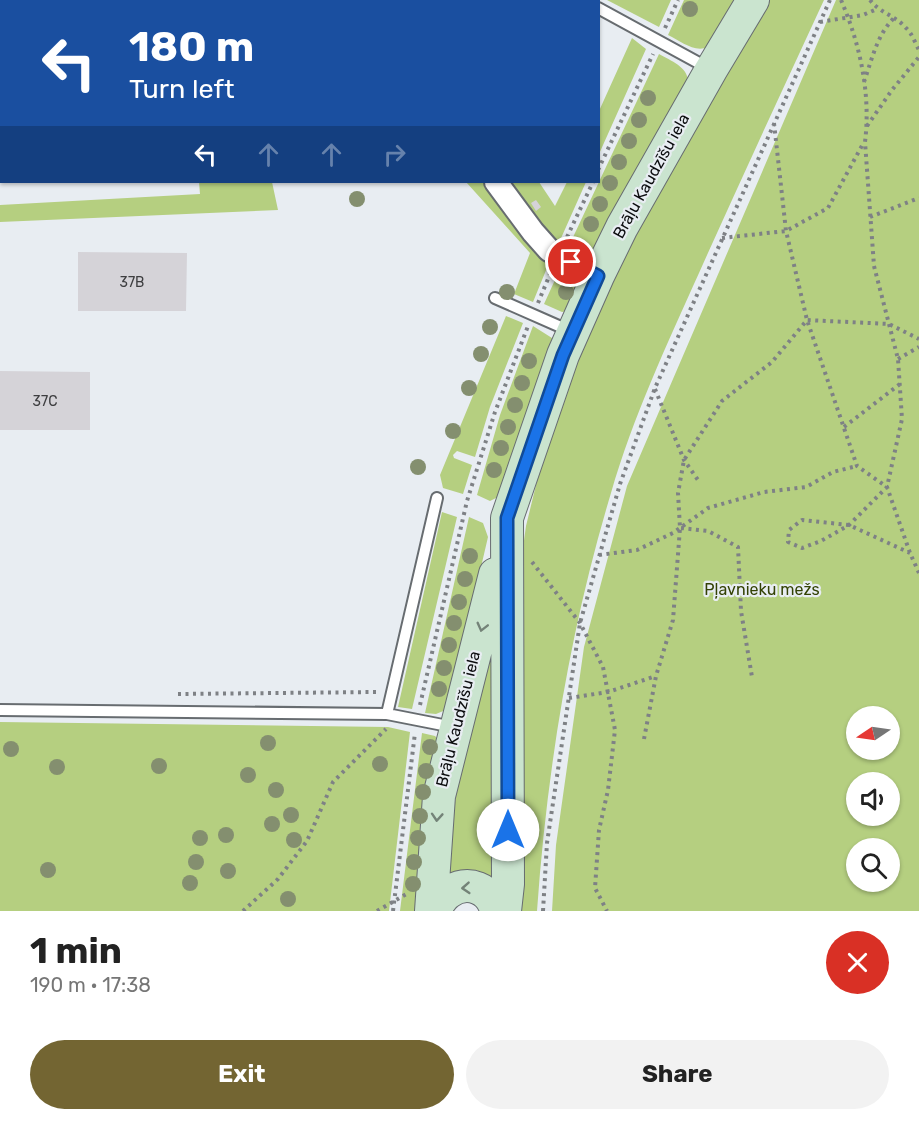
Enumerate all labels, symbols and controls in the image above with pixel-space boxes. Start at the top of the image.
text: 180 m [129,22,254,72]
icon: left [30,24,108,102]
text: Turn left [129,73,234,105]
street label: Brāļu Kaudzīšu iela [609,110,693,242]
icon: left [189,138,222,171]
icon: ahead [252,138,285,171]
icon: ahead [315,138,348,171]
icon: right [378,138,411,171]
pin [545,236,596,287]
icon: arrive [554,245,587,278]
house number: 37B [120,274,144,291]
house number: 37C [33,393,57,410]
park label: Pļavnieku mežs [704,580,820,599]
one-way arrow [476,622,489,632]
street label: Brāļu Kaudzīšu iela [432,649,484,789]
north arrow [846,706,900,760]
map controls [846,706,900,892]
button: sound [846,772,900,826]
position arrow [476,798,540,862]
one-way arrow [431,812,444,821]
button: search [846,838,900,892]
one-way arrow [461,881,471,894]
text: 1 min [30,929,122,972]
button: close [826,931,889,994]
text: 190 m · 17:38 [30,973,151,997]
button: Exit [30,1040,454,1109]
button: Share [466,1040,889,1109]

